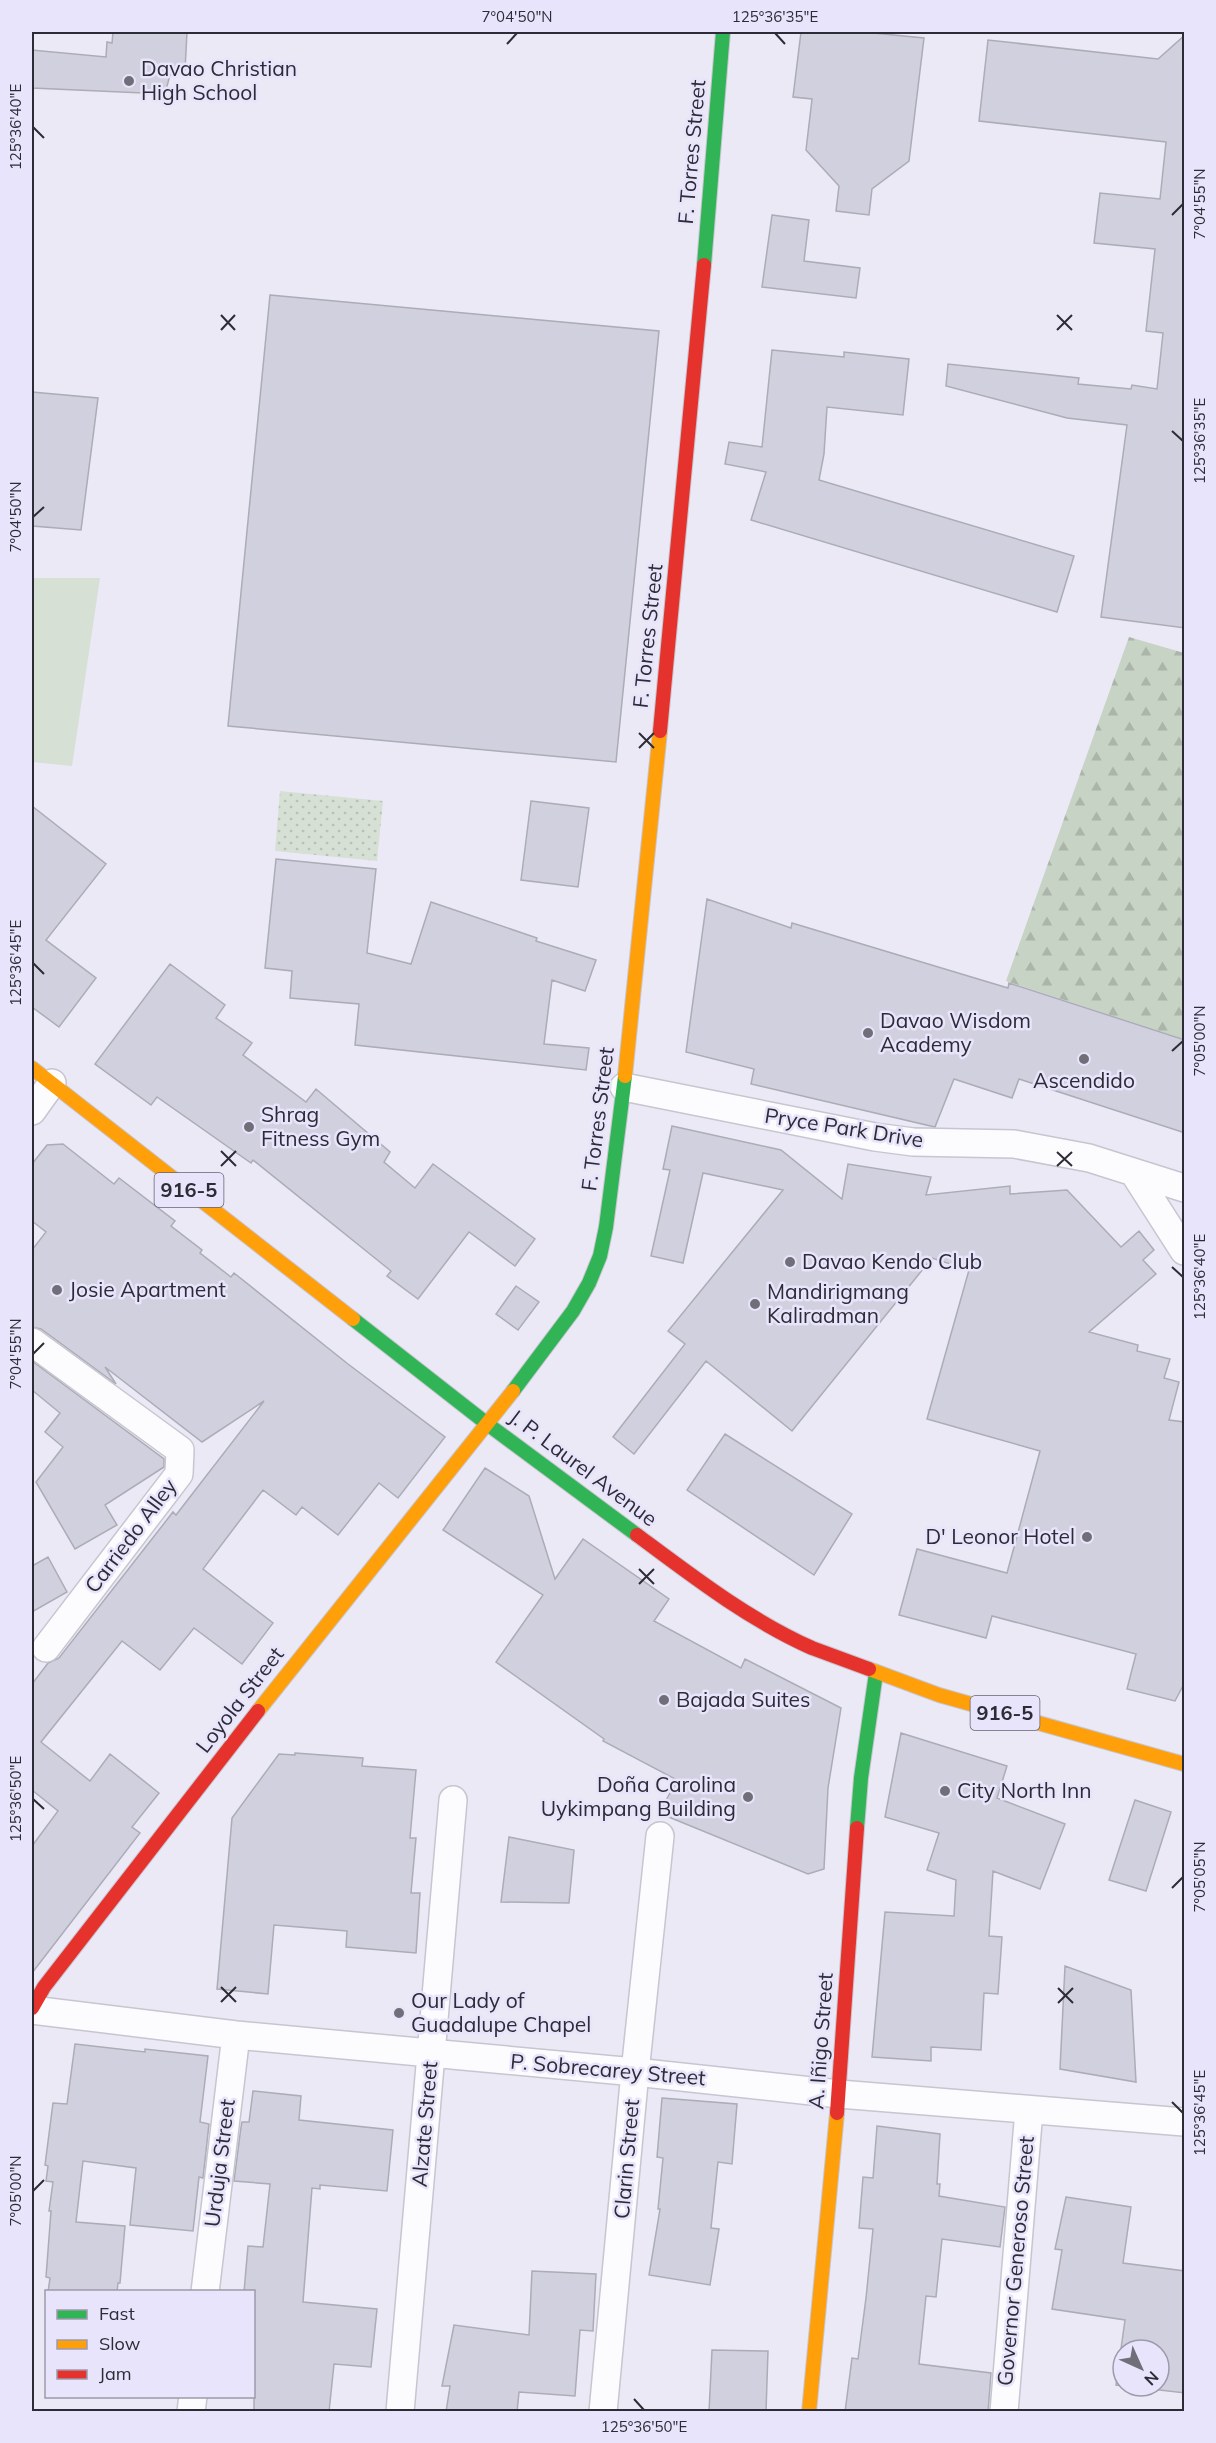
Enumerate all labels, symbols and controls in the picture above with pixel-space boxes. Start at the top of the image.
text: 7°04'50"N [482,7,552,26]
text: 125°36'35"E [732,7,818,26]
place label: Davao Christian High School [141,55,297,105]
marker: Davao Christian High School [122,74,136,88]
street label: F. Torres Street [672,79,710,225]
text: 125°36'40"E [6,84,25,170]
text: 7°04'55"N [1190,169,1209,239]
text: 125°36'35"E [1190,398,1209,484]
text: 7°04'50"N [6,482,25,552]
street label: F. Torres Street [626,562,668,709]
text: 125°36'45"E [6,920,25,1006]
text: 7°05'00"N [1190,1006,1209,1076]
place label: Davao Wisdom Academy [880,1007,1031,1057]
marker: Davao Wisdom Academy [861,1026,875,1040]
street label: F. Torres Street [575,1045,619,1192]
marker: Ascendido [1077,1052,1091,1066]
place label: Ascendido [1033,1067,1135,1093]
place label: Shrag Fitness Gym [261,1101,380,1151]
street label: Pryce Park Drive [763,1102,925,1152]
marker: Shrag Fitness Gym [242,1120,256,1134]
road number: 916-5 [154,1173,224,1207]
text: 125°36'40"E [1190,1234,1209,1320]
place label: Davao Kendo Club [802,1248,982,1274]
marker: Davao Kendo Club [783,1255,797,1269]
place label: Josie Apartment [69,1276,226,1302]
place label: Mandirigmang Kaliradman [767,1278,909,1328]
marker: Josie Apartment [50,1283,64,1297]
marker: Mandirigmang Kaliradman [748,1297,762,1311]
text: 7°04'55"N [6,1319,25,1389]
street label: J. P. Laurel Avenue [505,1403,663,1531]
street label: Carriedo Alley [79,1473,182,1598]
place label: D' Leonor Hotel [925,1523,1075,1549]
marker: D' Leonor Hotel [1080,1530,1094,1544]
street label: Loyola Street [190,1641,289,1758]
place label: Bajada Suites [676,1686,810,1712]
marker: Bajada Suites [657,1693,671,1707]
road number: 916-5 [970,1696,1040,1730]
text: 125°36'50"E [6,1756,25,1842]
place label: Doña Carolina Uykimpang Building [541,1771,736,1821]
place label: City North Inn [957,1777,1092,1803]
marker: City North Inn [938,1784,952,1798]
marker: Doña Carolina Uykimpang Building [741,1790,755,1804]
text: 7°05'05"N [1190,1842,1209,1912]
street label: A. Iñigo Street [802,1972,838,2110]
place label: Our Lady of Guadalupe Chapel [411,1987,591,2037]
marker: Our Lady of Guadalupe Chapel [392,2006,406,2020]
street label: P. Sobrecarey Street [509,2048,707,2090]
street label: Alzate Street [406,2060,442,2188]
text: 125°36'45"E [1190,2070,1209,2156]
street label: Urduja Street [198,2097,240,2228]
street label: Clarin Street [608,2098,644,2220]
street label: Governor Generoso Street [991,2135,1039,2387]
text: 7°05'00"N [6,2156,25,2226]
legend [45,2290,255,2398]
text: Fast [99,2302,135,2325]
text: Slow [99,2332,141,2355]
north arrow [1111,2338,1171,2398]
text: Jam [99,2362,132,2385]
text: N [1140,2367,1163,2390]
text: 125°36'50"E [601,2417,687,2436]

